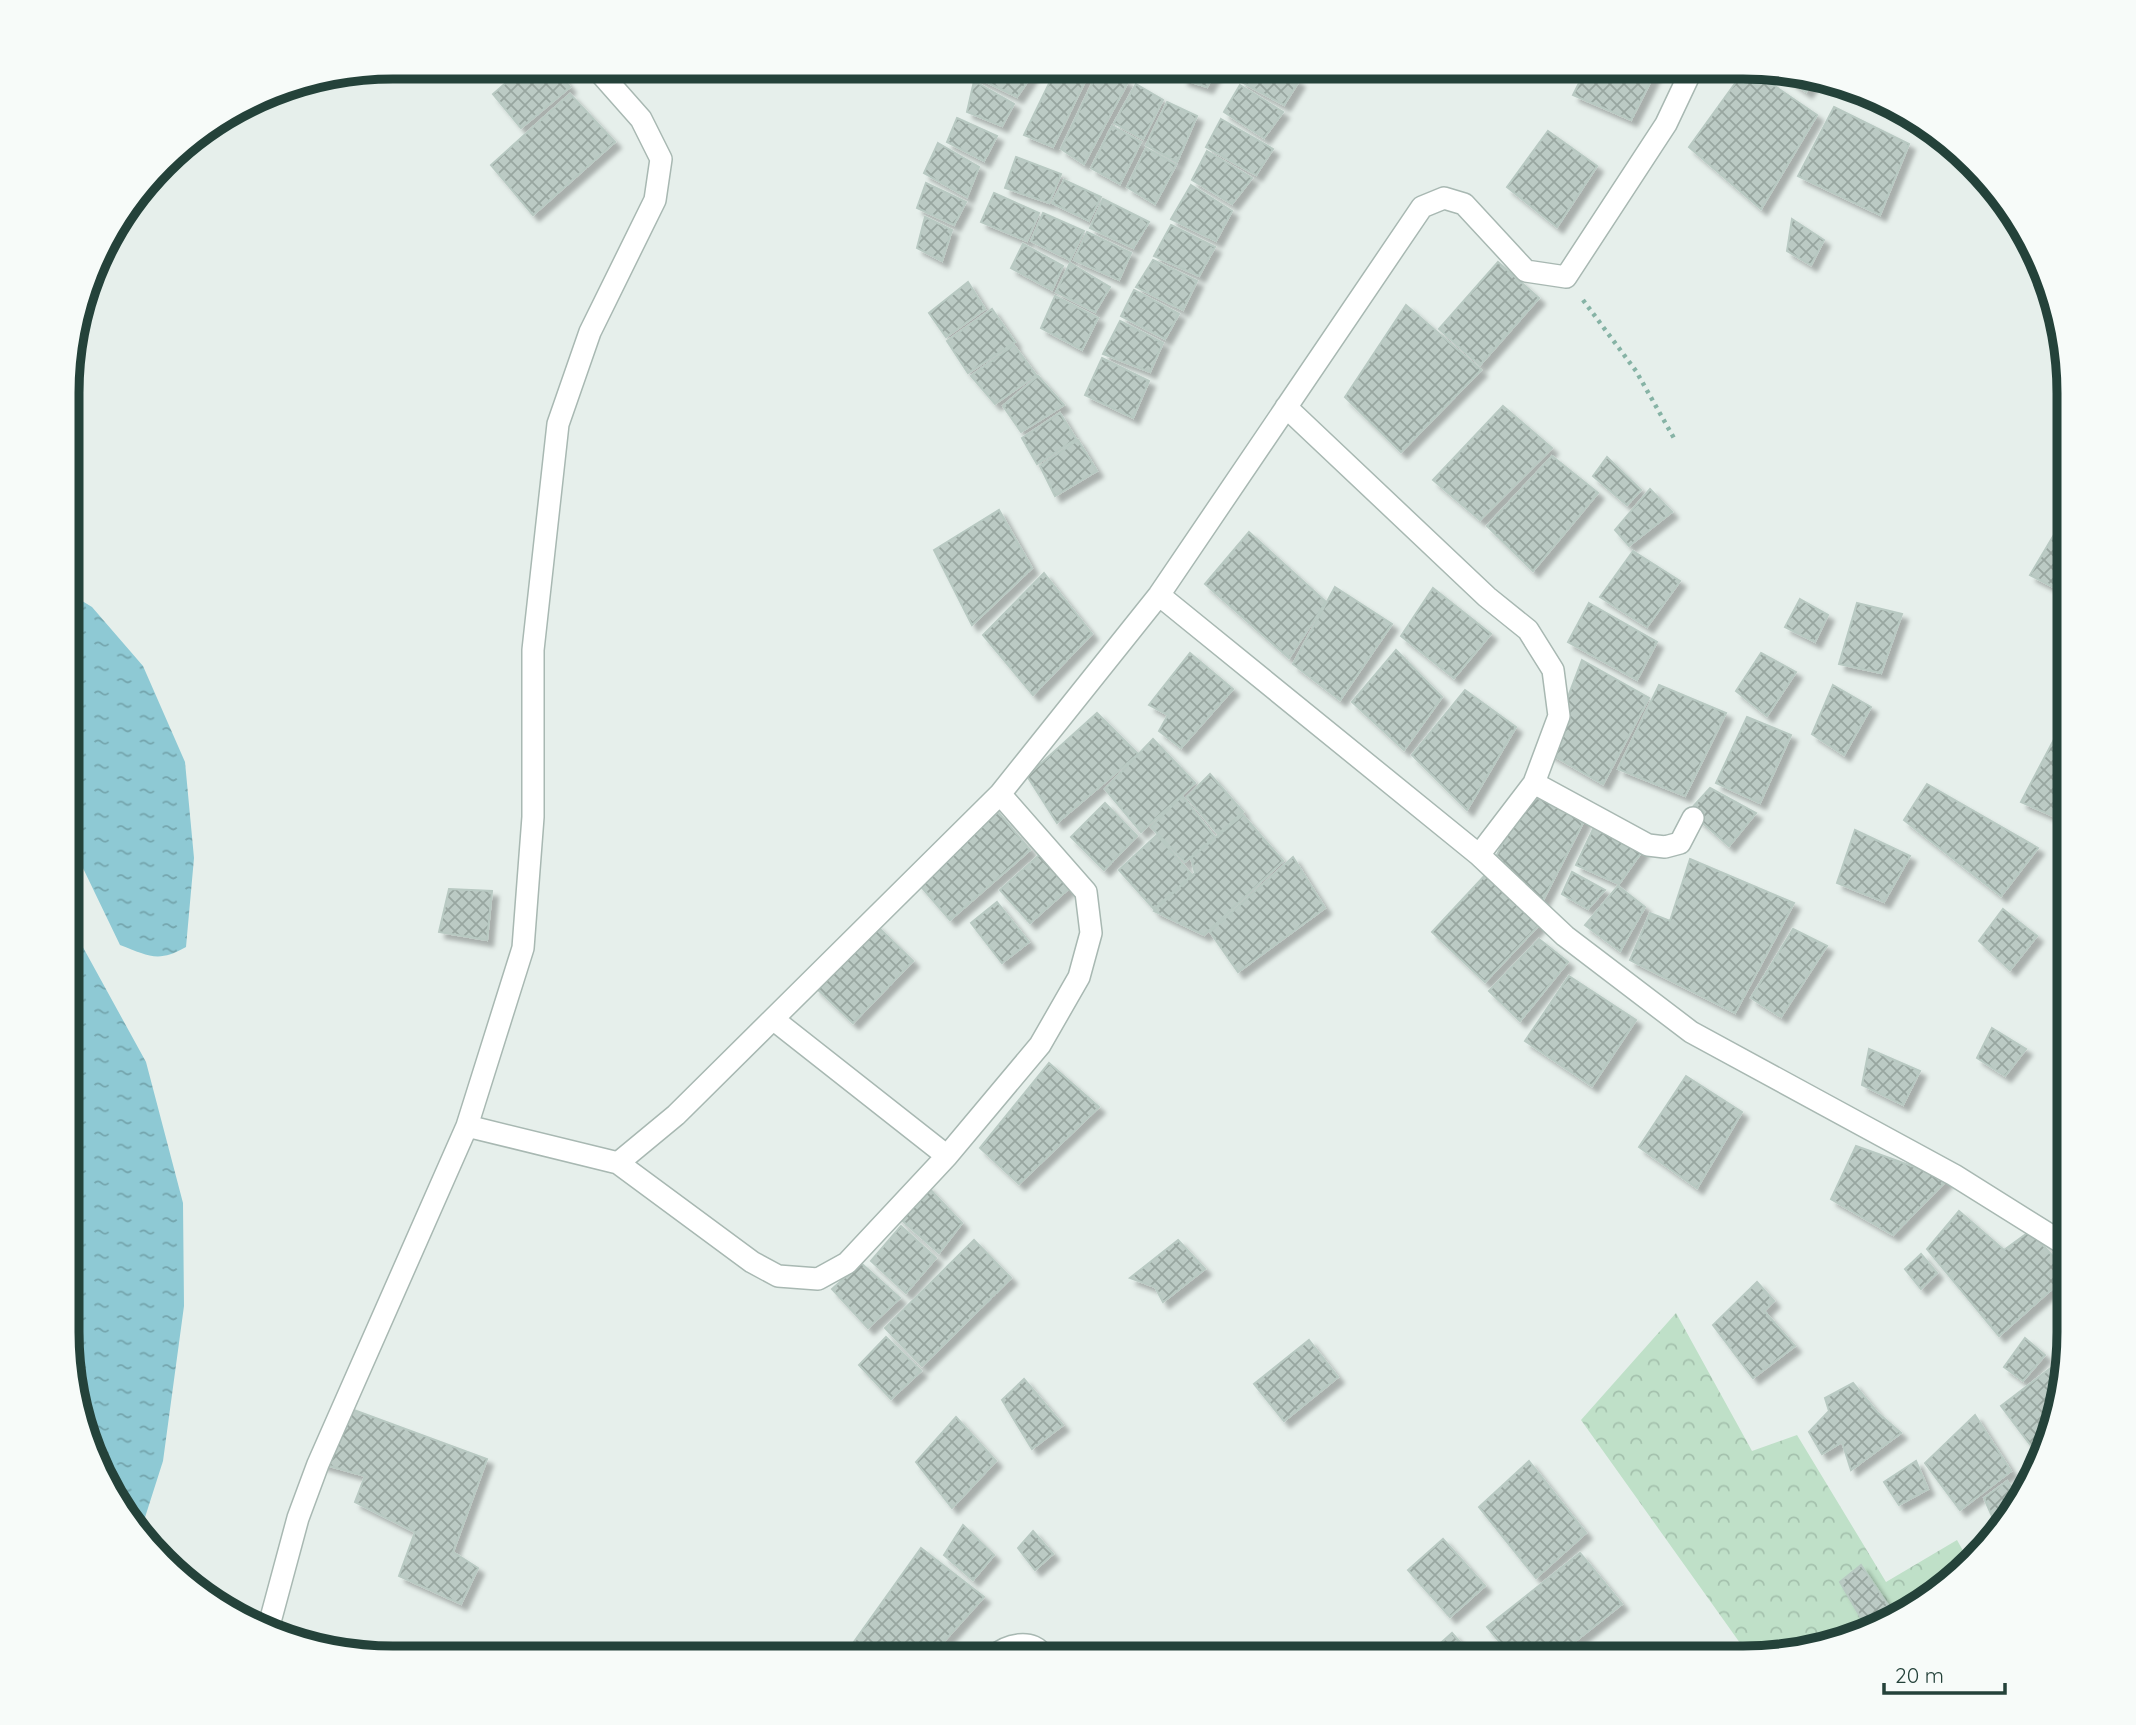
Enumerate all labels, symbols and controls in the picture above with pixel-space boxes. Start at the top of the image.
scale bar [1884,1652,2005,1696]
text: 20 m [1895,1662,1944,1688]

